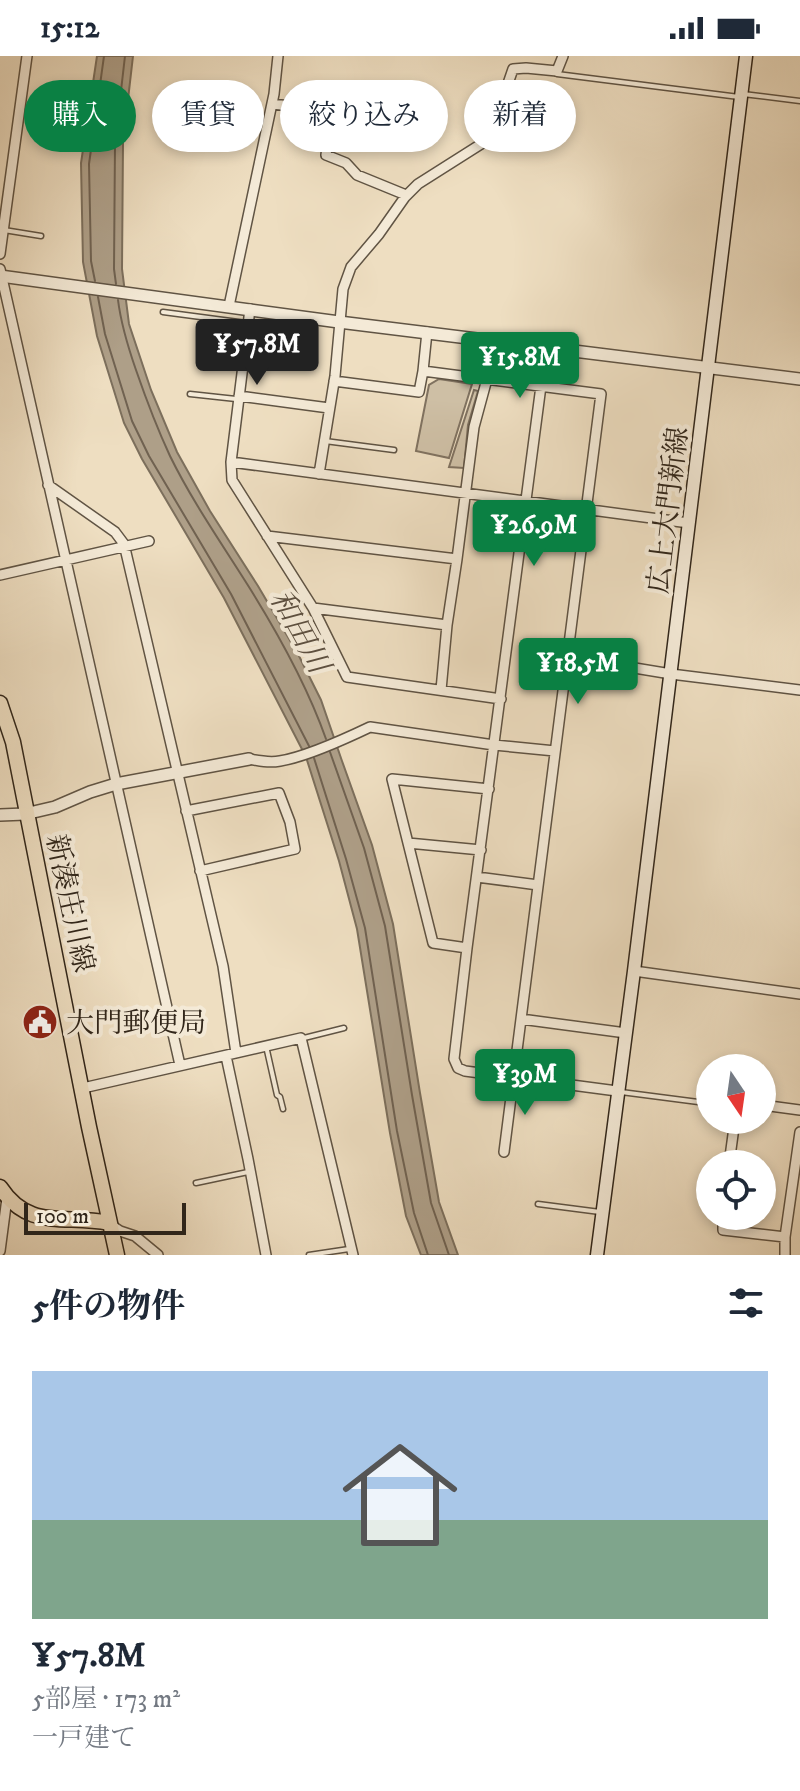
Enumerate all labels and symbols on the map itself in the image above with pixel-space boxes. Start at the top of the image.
pin: ¥57.8M [192,319,322,387]
pin: ¥15.8M [455,332,585,400]
street label: 広上大門新線 [641,425,696,596]
pin: ¥26.9M [469,500,599,568]
water label: 和田川 [261,583,338,683]
pin: ¥18.5M [513,638,643,706]
street label: 新湊庄川線 [38,831,101,975]
public building icon: 大門郵便局 [21,1003,59,1041]
place label: 大門郵便局 [66,1006,206,1041]
pin: ¥39M [478,1049,572,1117]
north arrow [696,1054,776,1134]
scale bar [24,1199,186,1235]

